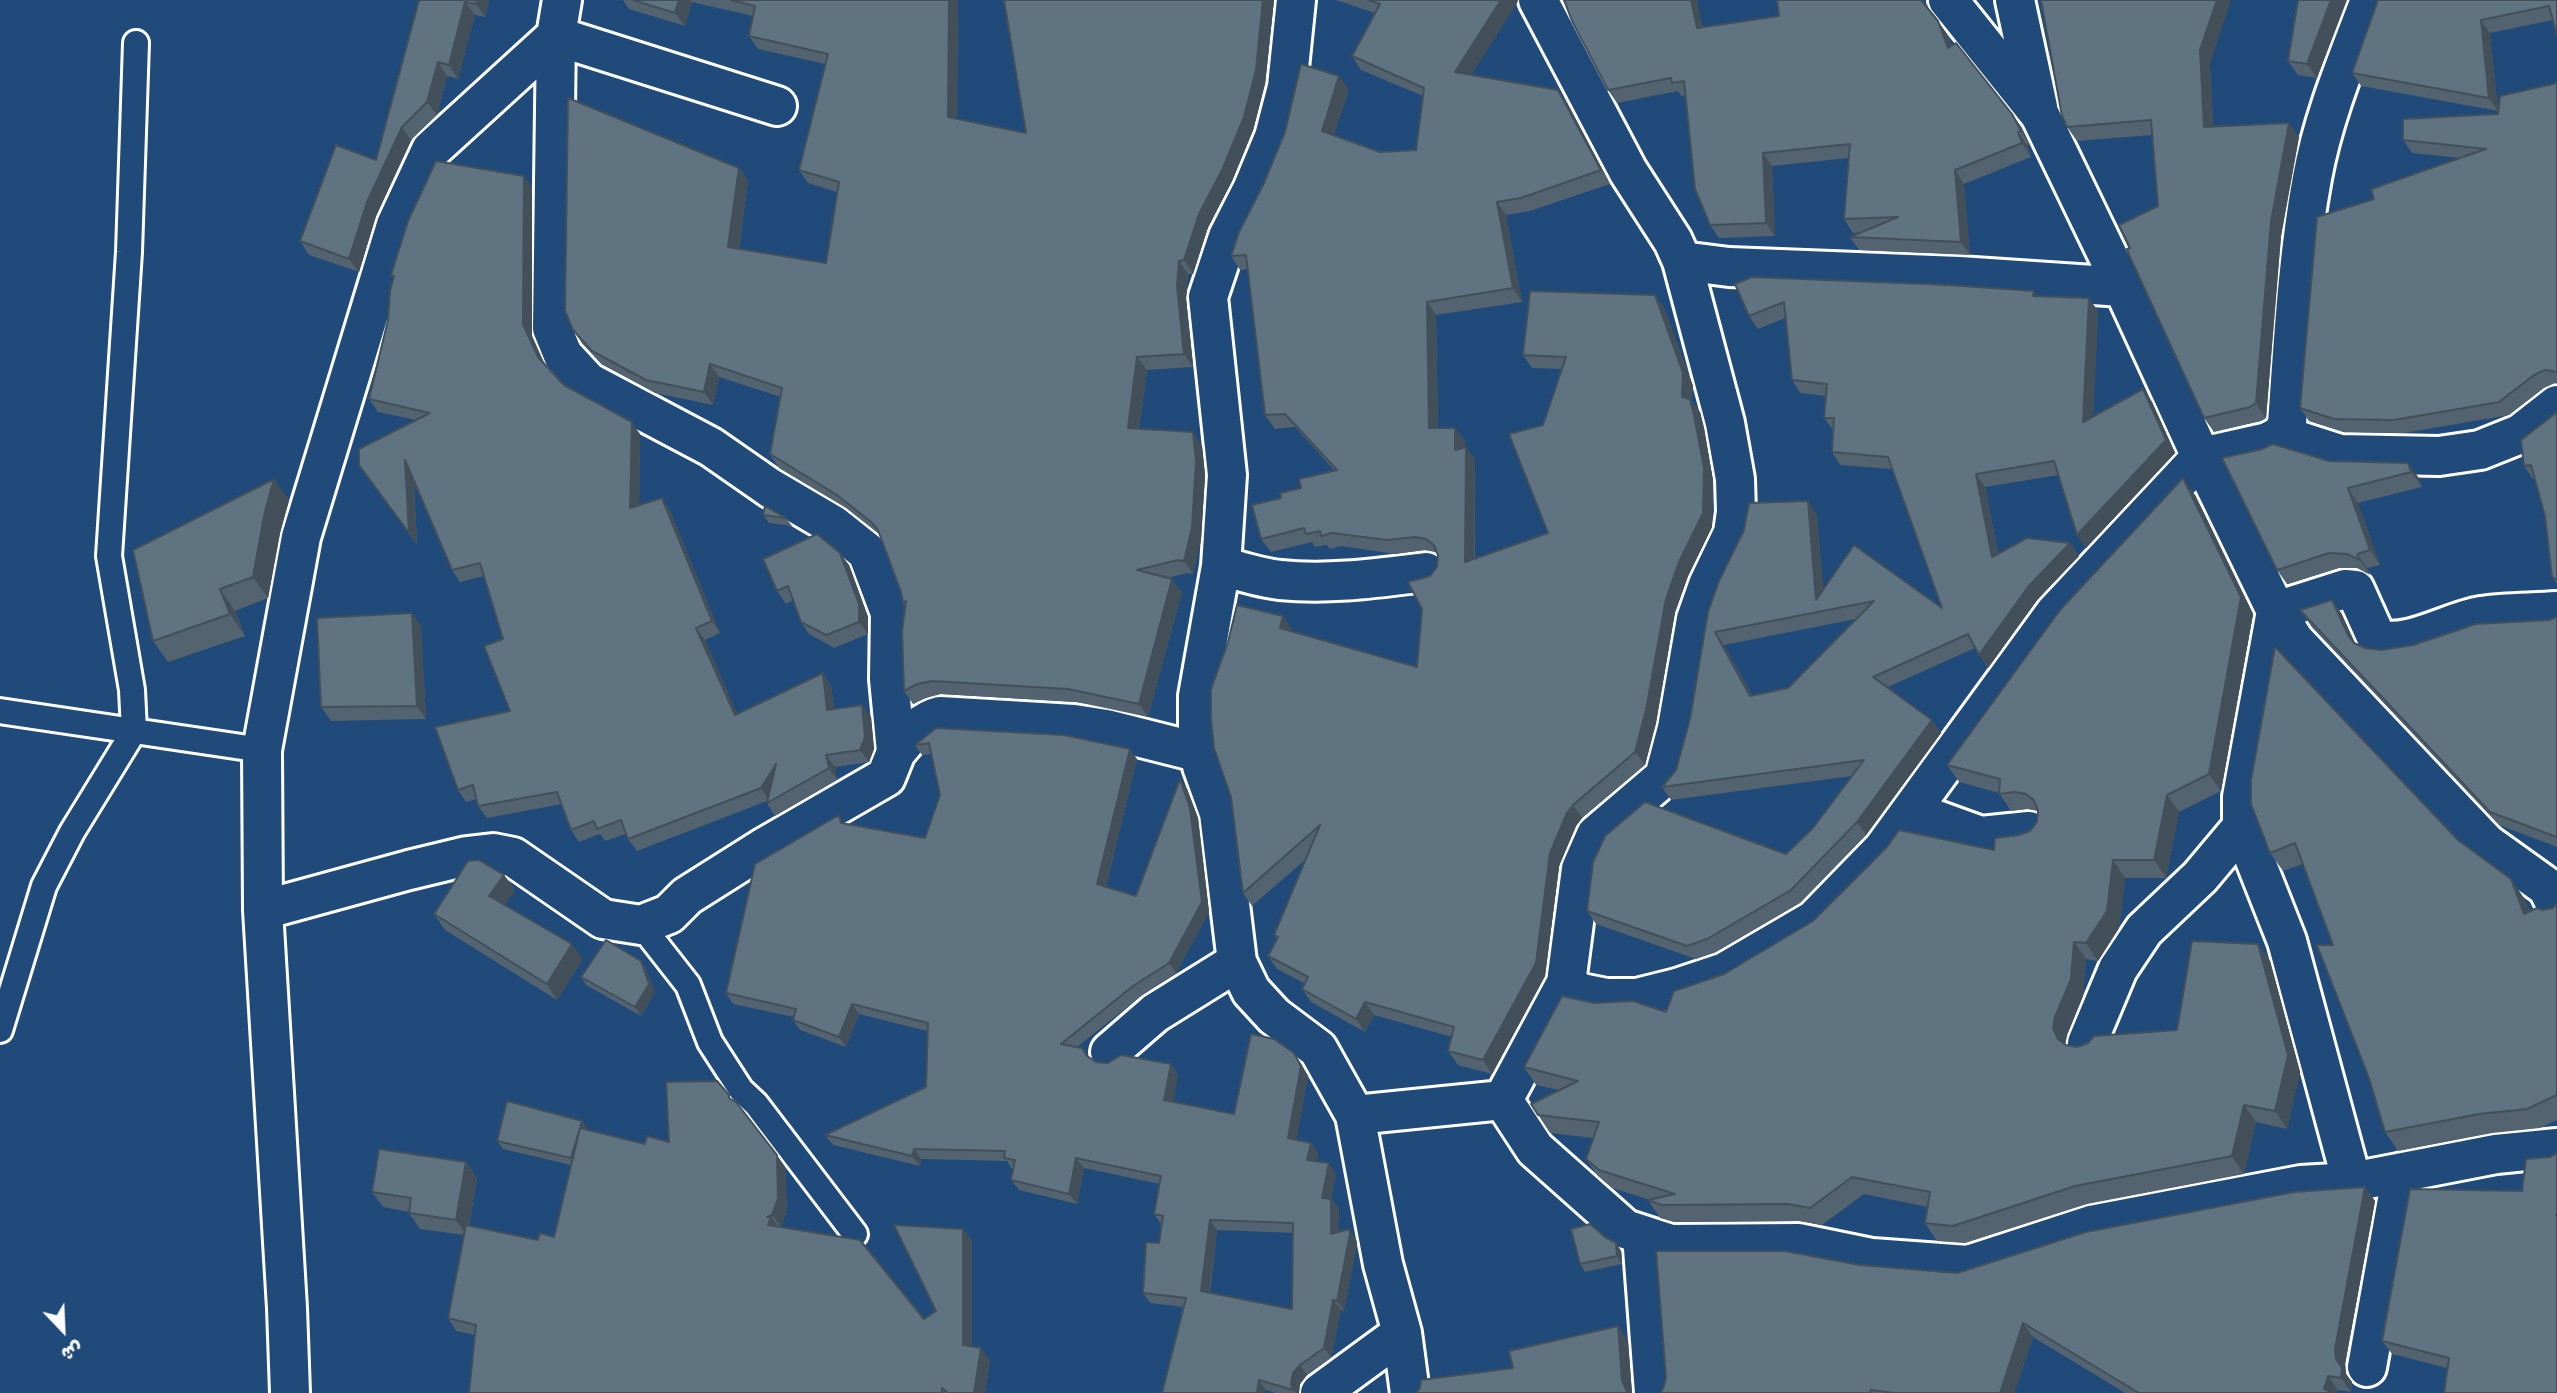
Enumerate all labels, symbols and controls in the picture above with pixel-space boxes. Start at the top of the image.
north arrow [28,1295,98,1365]
text: ش [57,1333,86,1366]

